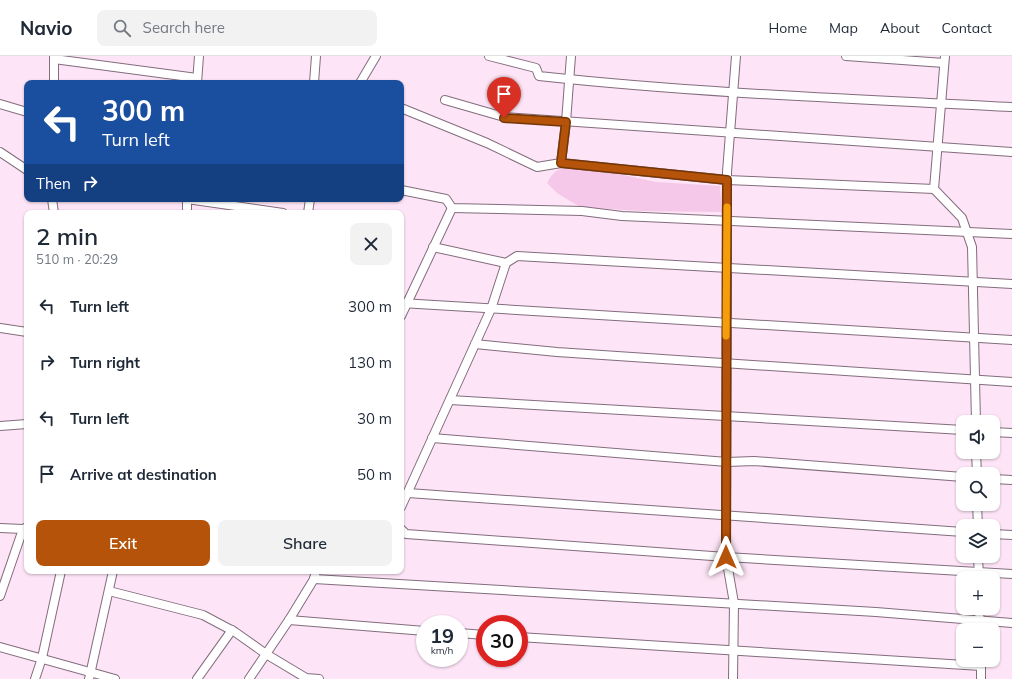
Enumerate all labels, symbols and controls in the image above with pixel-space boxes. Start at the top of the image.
search box [97,10,377,46]
text: Navio [20,16,73,40]
icon: search [111,17,133,39]
text: Search here [143,18,225,37]
text: Home [768,19,807,37]
text: Map [829,19,858,37]
text: About [880,19,920,37]
text: Contact [942,19,992,37]
pin [487,77,521,118]
icon: arrive [493,83,515,105]
text: 300 m [102,93,185,128]
icon: left [36,96,88,148]
text: Turn left [102,128,170,151]
icon: right [79,172,101,194]
text: Then [36,174,71,193]
text: 2 min [36,221,98,251]
button: close [350,223,392,265]
text: 510 m · 20:29 [36,251,118,267]
icon: left [36,295,58,317]
text: Turn left [70,297,129,316]
text: 300 m [348,297,392,316]
icon: right [36,351,58,373]
text: Turn right [70,353,140,372]
text: 130 m [348,353,392,372]
icon: left [36,407,58,429]
text: Turn left [70,409,129,428]
text: 30 m [357,409,392,428]
map controls [956,415,1000,667]
button: sound [956,415,1000,459]
icon: arrive [36,463,58,485]
text: Arrive at destination [70,465,217,484]
text: 50 m [357,465,392,484]
button: search [956,467,1000,511]
button: layers [956,519,1000,563]
button: Exit [36,520,210,566]
button: Share [218,520,392,566]
position arrow [705,536,747,578]
button: + [956,571,1000,615]
speed limit sign: 30 [476,615,528,667]
text: 19 [430,623,454,648]
button: − [956,623,1000,667]
text: km/h [431,644,453,657]

